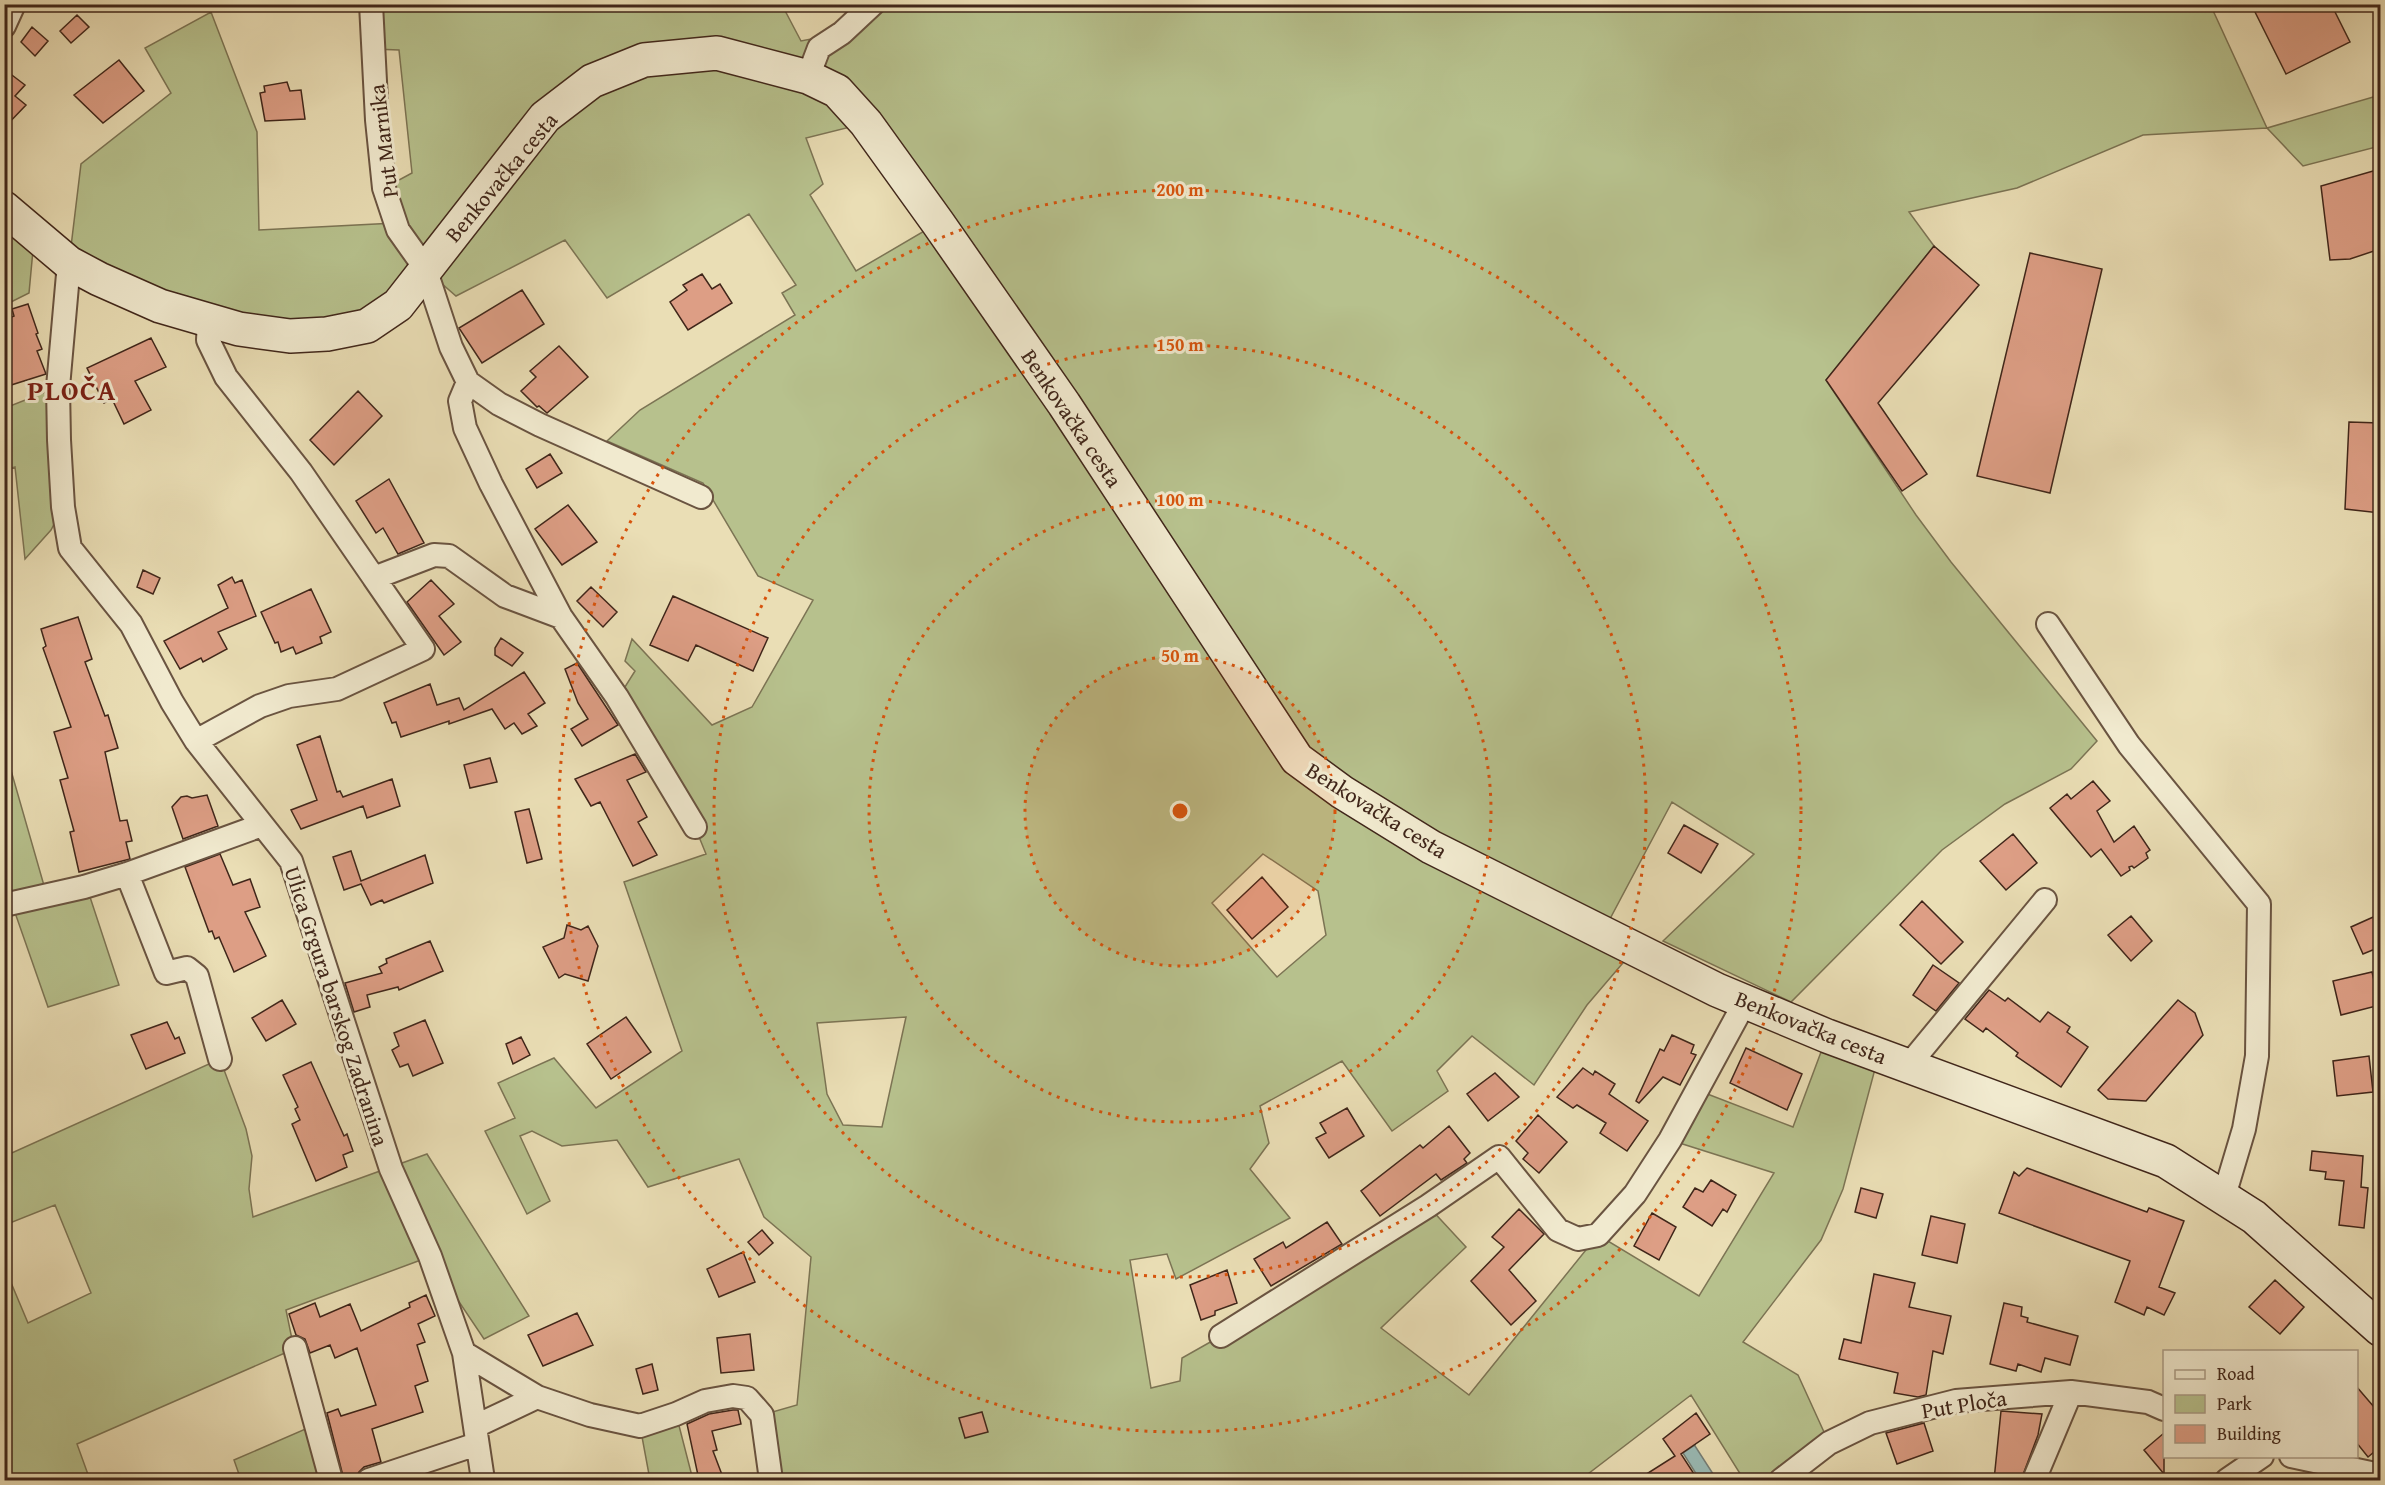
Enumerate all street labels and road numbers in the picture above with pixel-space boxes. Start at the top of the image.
street label: Put Marnika [360,82,406,200]
street label: Benkovačka cesta [437,105,565,249]
street label: Benkovačka cesta [1014,342,1131,494]
street label: Benkovačka cesta [1300,754,1454,866]
street label: Ulica Grgura barskog Zadranina [277,862,398,1151]
street label: Benkovačka cesta [1730,982,1892,1072]
street label: Put Ploča [1919,1381,2009,1427]

